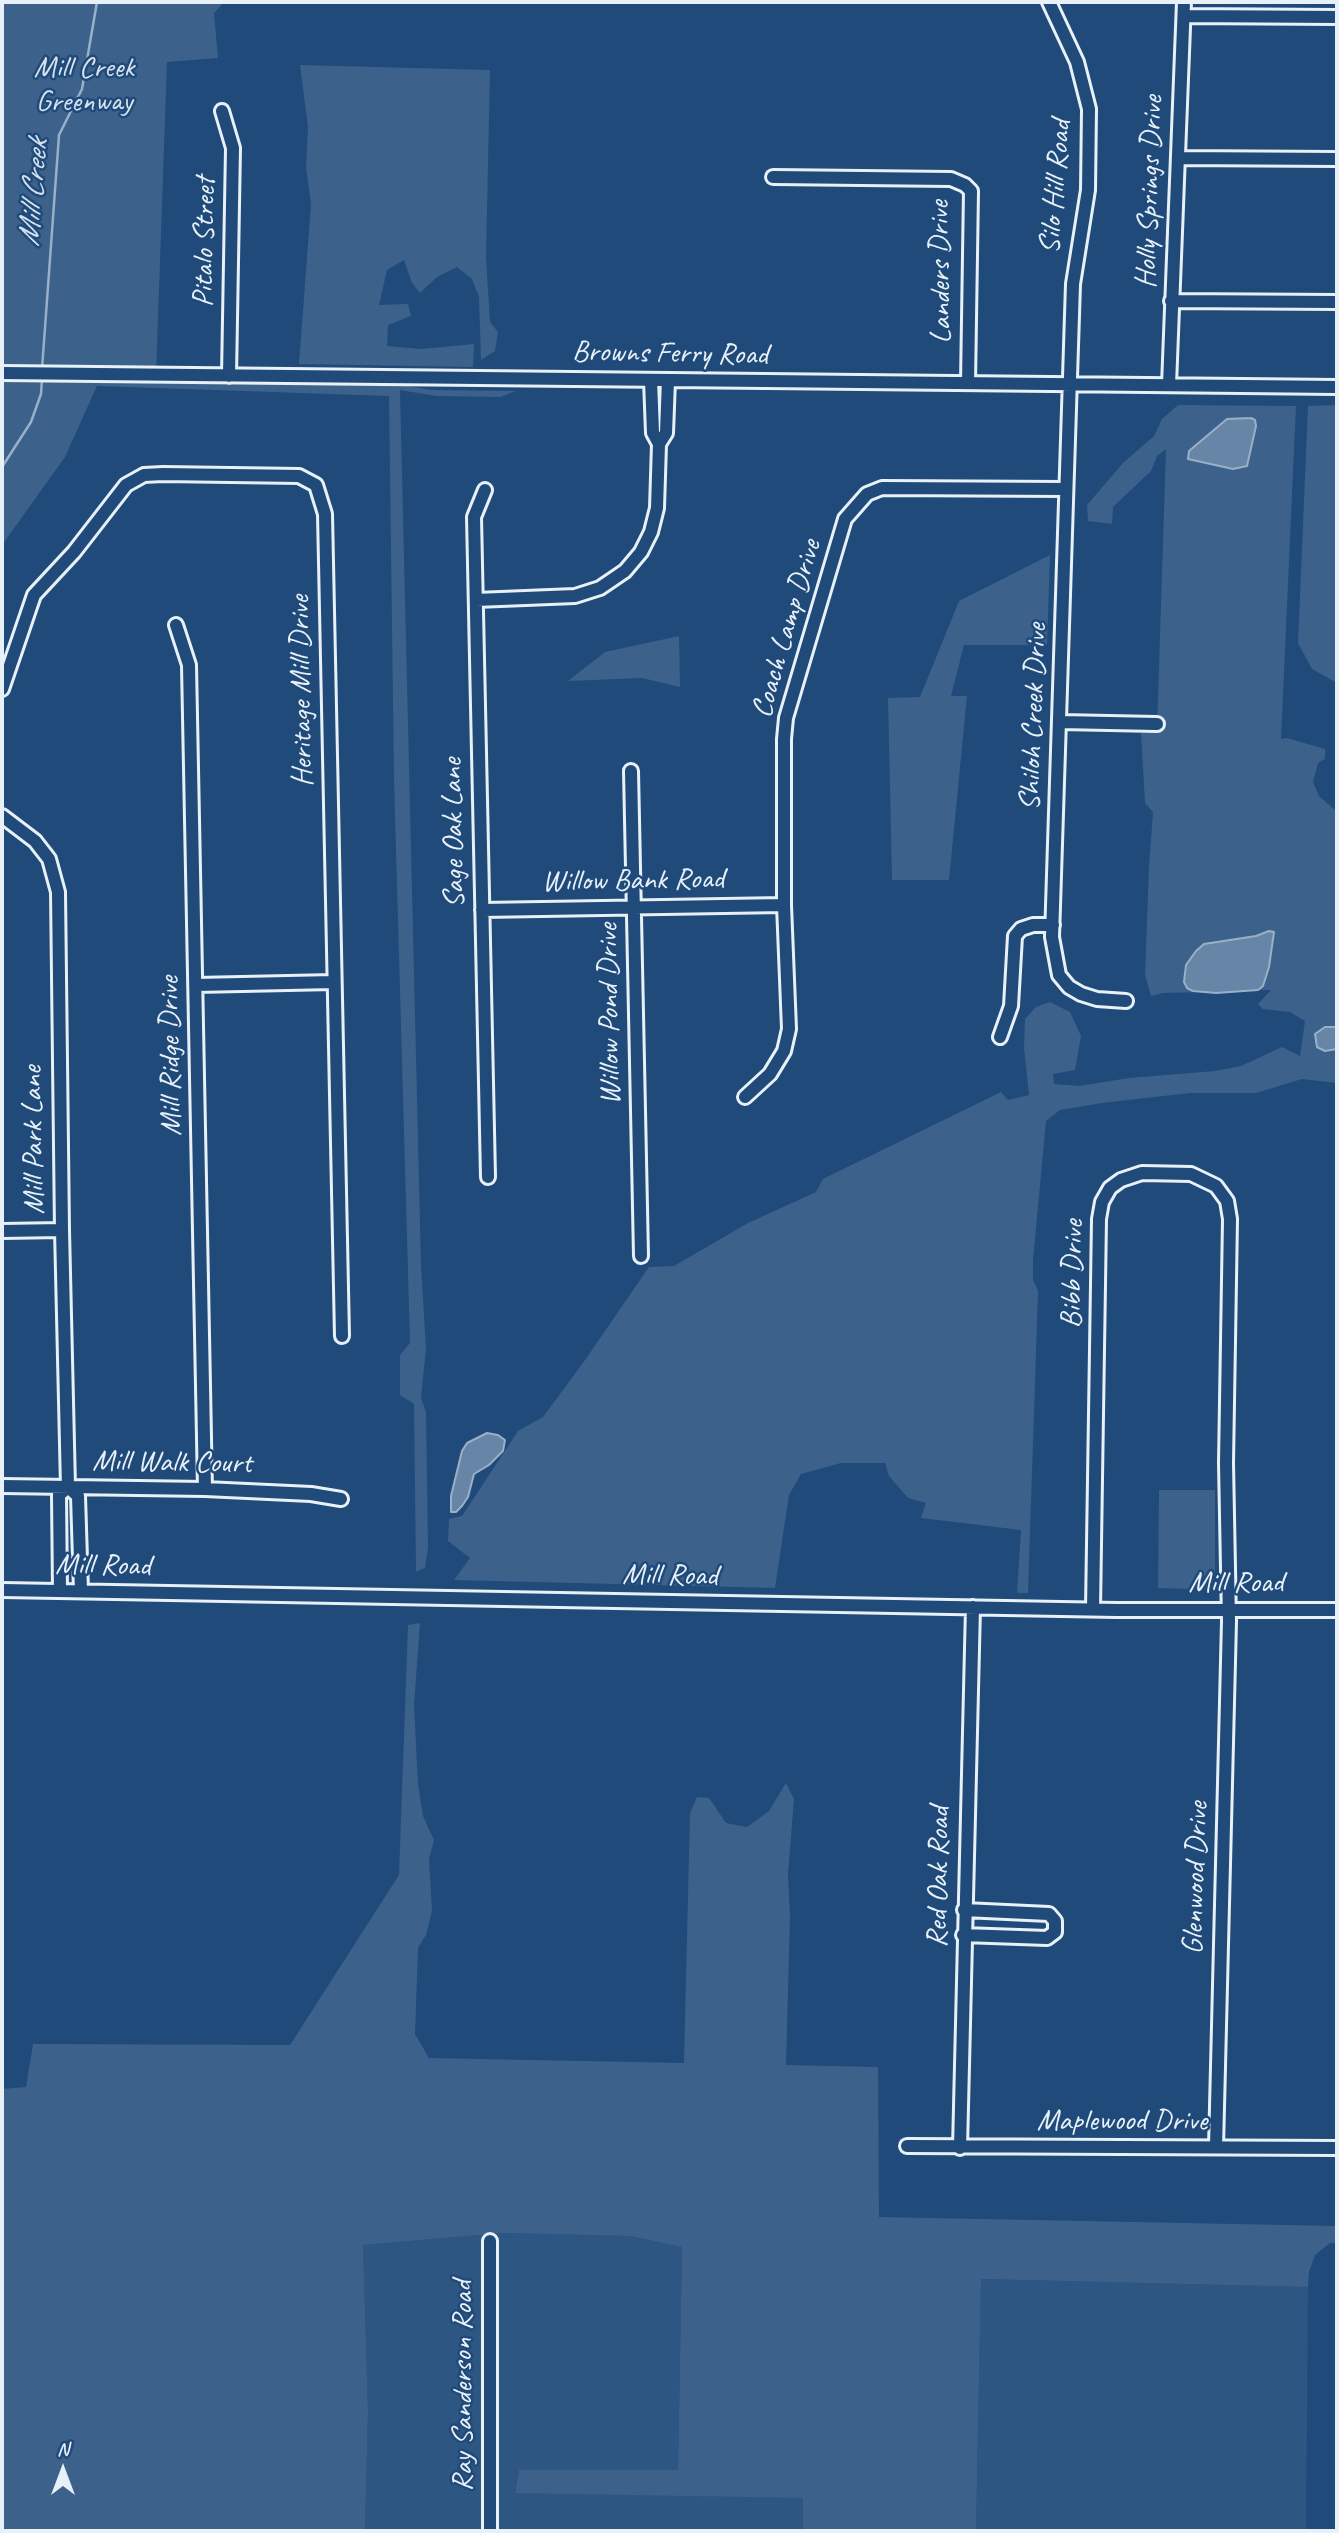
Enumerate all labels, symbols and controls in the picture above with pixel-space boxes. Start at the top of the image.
park label: Mill Creek Greenway [34,50,134,120]
street label: Holly Springs Drive [1129,95,1171,289]
street label: Silo Hill Road [1032,119,1080,255]
water label: Mill Creek [10,138,58,248]
street label: Pitalo Street [186,177,224,307]
street label: Landers Drive [922,200,960,344]
street label: Browns Ferry Road [572,334,768,374]
street label: Coach Lamp Drive [744,536,830,722]
street label: Heritage Mill Drive [282,595,322,787]
street label: Shiloh Creek Drive [1013,623,1055,811]
street label: Sage Oak Lane [435,758,473,908]
street label: Willow Bank Road [542,861,724,901]
street label: Willow Pond Drive [590,923,630,1105]
street label: Mill Ridge Drive [152,976,190,1136]
street label: Mill Park Lane [15,1065,53,1215]
street label: Bibb Drive [1054,1219,1092,1329]
street label: Mill Walk Court [92,1444,252,1482]
street label: Mill Road [55,1547,151,1585]
street label: Mill Road [622,1557,718,1595]
street label: Mill Road [1188,1565,1284,1601]
street label: Glenwood Drive [1175,1801,1217,1955]
street label: Red Oak Road [920,1806,958,1948]
street label: Maplewood Drive [1037,2103,1207,2139]
street label: Ray Sanderson Road [445,2281,481,2491]
north arrow [28,2435,98,2505]
text: N [57,2437,69,2461]

